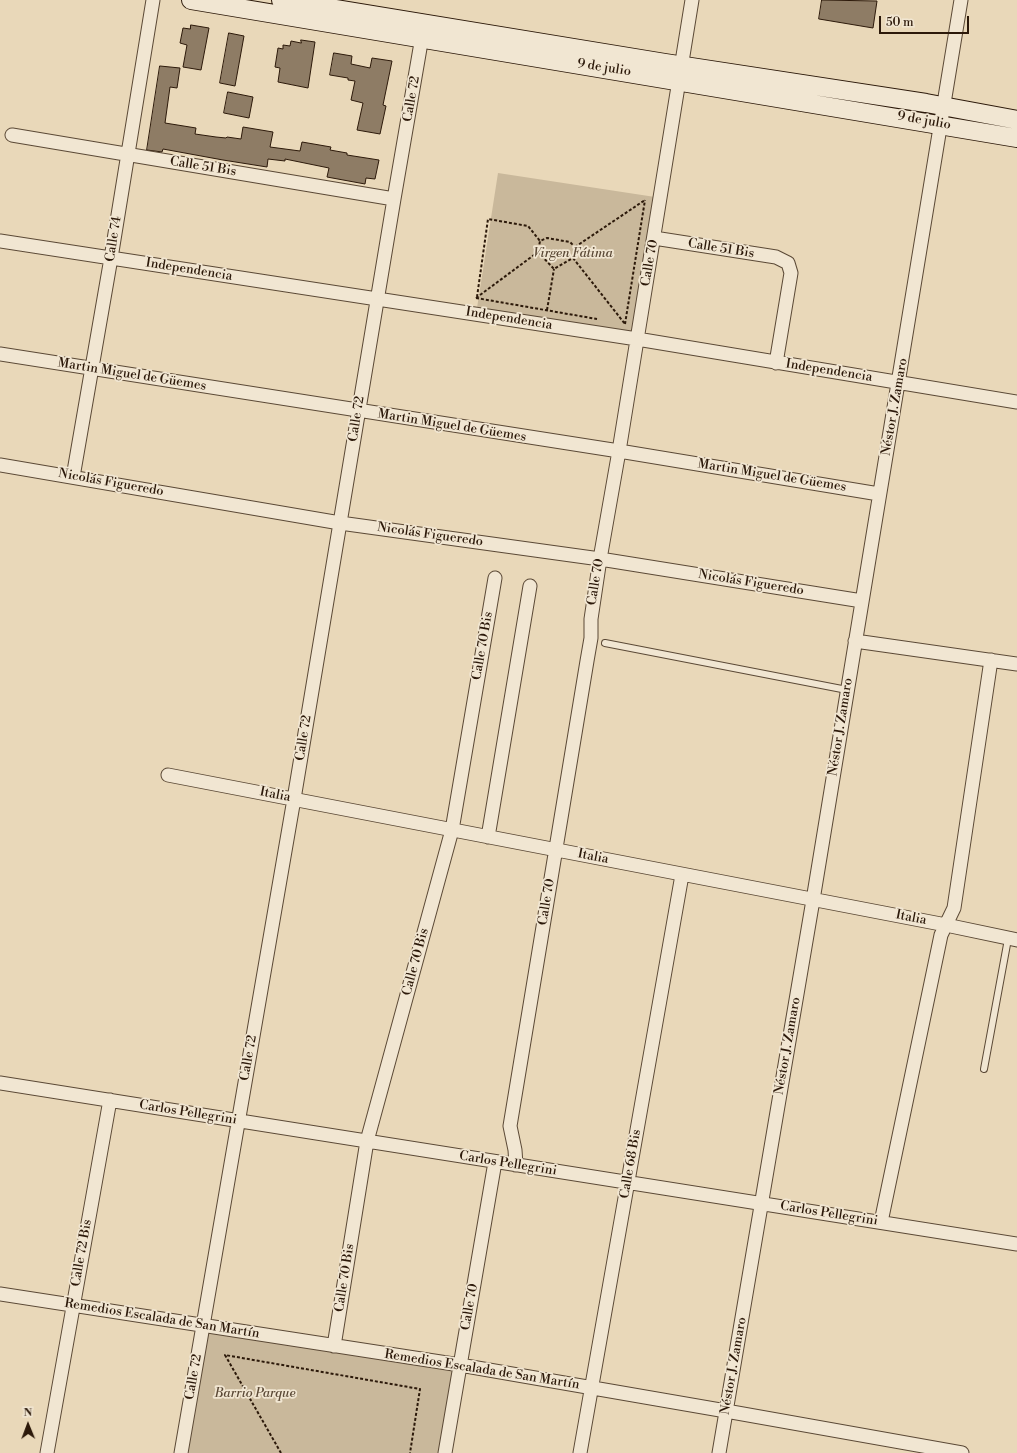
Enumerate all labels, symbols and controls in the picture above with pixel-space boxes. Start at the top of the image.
scale bar [881,8,971,34]
text: 50 m [886,15,914,30]
street label: 9 de julio [576,56,632,80]
street label: Calle 72 [400,75,424,123]
street label: 9 de julio [896,109,952,133]
street label: Calle 51 Bis [169,154,237,180]
street label: Calle 74 [103,215,125,263]
street label: Calle 51 Bis [687,236,755,262]
street label: Calle 70 [638,238,662,288]
park label: Virgen Fátima [533,246,613,262]
street label: Independencia [145,255,233,285]
street label: Independencia [465,304,553,334]
street label: Martin Miguel de Güemes [57,356,207,394]
street label: Independencia [785,356,873,386]
street label: Néstor J. Zamaro [879,357,911,457]
street label: Calle 72 [346,395,368,443]
street label: Martin Miguel de Güemes [377,407,527,445]
street label: Martin Miguel de Güemes [697,457,847,495]
street label: Nicolás Figueredo [57,466,165,500]
street label: Nicolás Figueredo [376,520,484,550]
street label: Calle 70 [585,557,607,607]
street label: Nicolás Figueredo [697,567,805,599]
street label: Calle 70 Bis [469,611,497,681]
street label: Néstor J. Zamaro [826,677,856,777]
street label: Calle 72 [293,714,315,762]
street label: Italia [258,784,292,806]
street label: Italia [576,846,610,868]
street label: Calle 70 [536,877,558,927]
street label: Italia [894,907,928,929]
street label: Calle 70 Bis [400,927,432,997]
street label: Néstor J. Zamaro [772,996,804,1096]
street label: Calle 72 [237,1034,261,1082]
street label: Carlos Pellegrini [138,1098,238,1128]
street label: Calle 68 Bis [617,1128,645,1200]
street label: Carlos Pellegrini [458,1149,558,1179]
street label: Carlos Pellegrini [779,1199,879,1229]
street label: Calle 72 Bis [68,1218,96,1288]
street label: Calle 70 Bis [332,1243,358,1313]
street label: Calle 70 [458,1282,482,1332]
street label: Remedios Escalada de San Martín [63,1296,261,1342]
street label: Néstor J. Zamaro [718,1316,750,1416]
street label: Remedios Escalada de San Martín [383,1347,581,1393]
street label: Calle 72 [182,1353,206,1401]
park label: Barrio Parque [215,1386,295,1402]
north arrow [8,1405,48,1445]
text: N [23,1406,32,1420]

